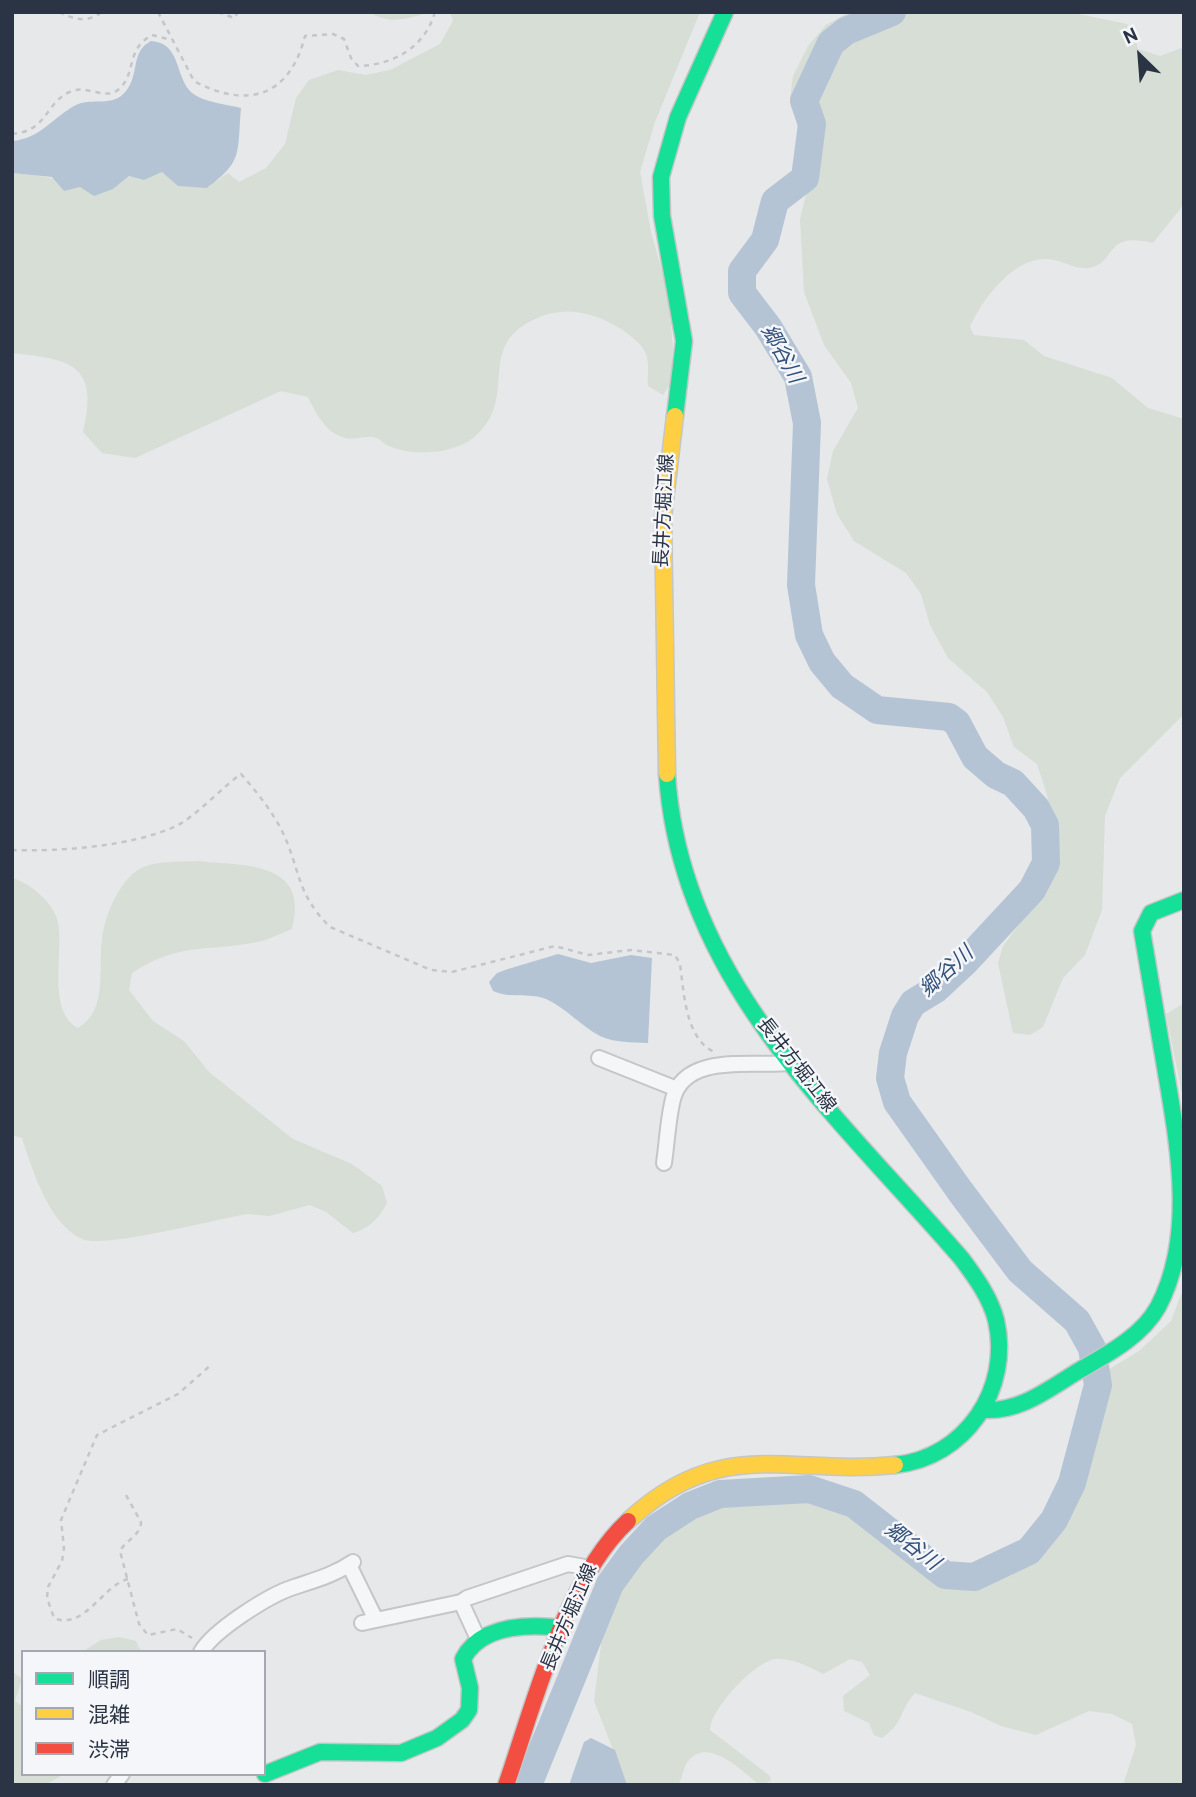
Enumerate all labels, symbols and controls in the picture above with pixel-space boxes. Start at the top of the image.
north arrow [1105,21,1175,91]
text: N [1120,23,1142,51]
water label: 郷谷川 [754,321,806,389]
street label: 長井方堀江線 [652,453,680,569]
water label: 郷谷川 [916,943,980,1003]
street label: 長井方堀江線 [751,1014,839,1118]
water label: 郷谷川 [878,1519,944,1577]
street label: 長井方堀江線 [538,1561,604,1675]
legend [21,1650,266,1776]
text: 順調 [88,1668,130,1695]
text: 混雑 [88,1703,130,1730]
text: 渋滞 [88,1738,130,1765]

